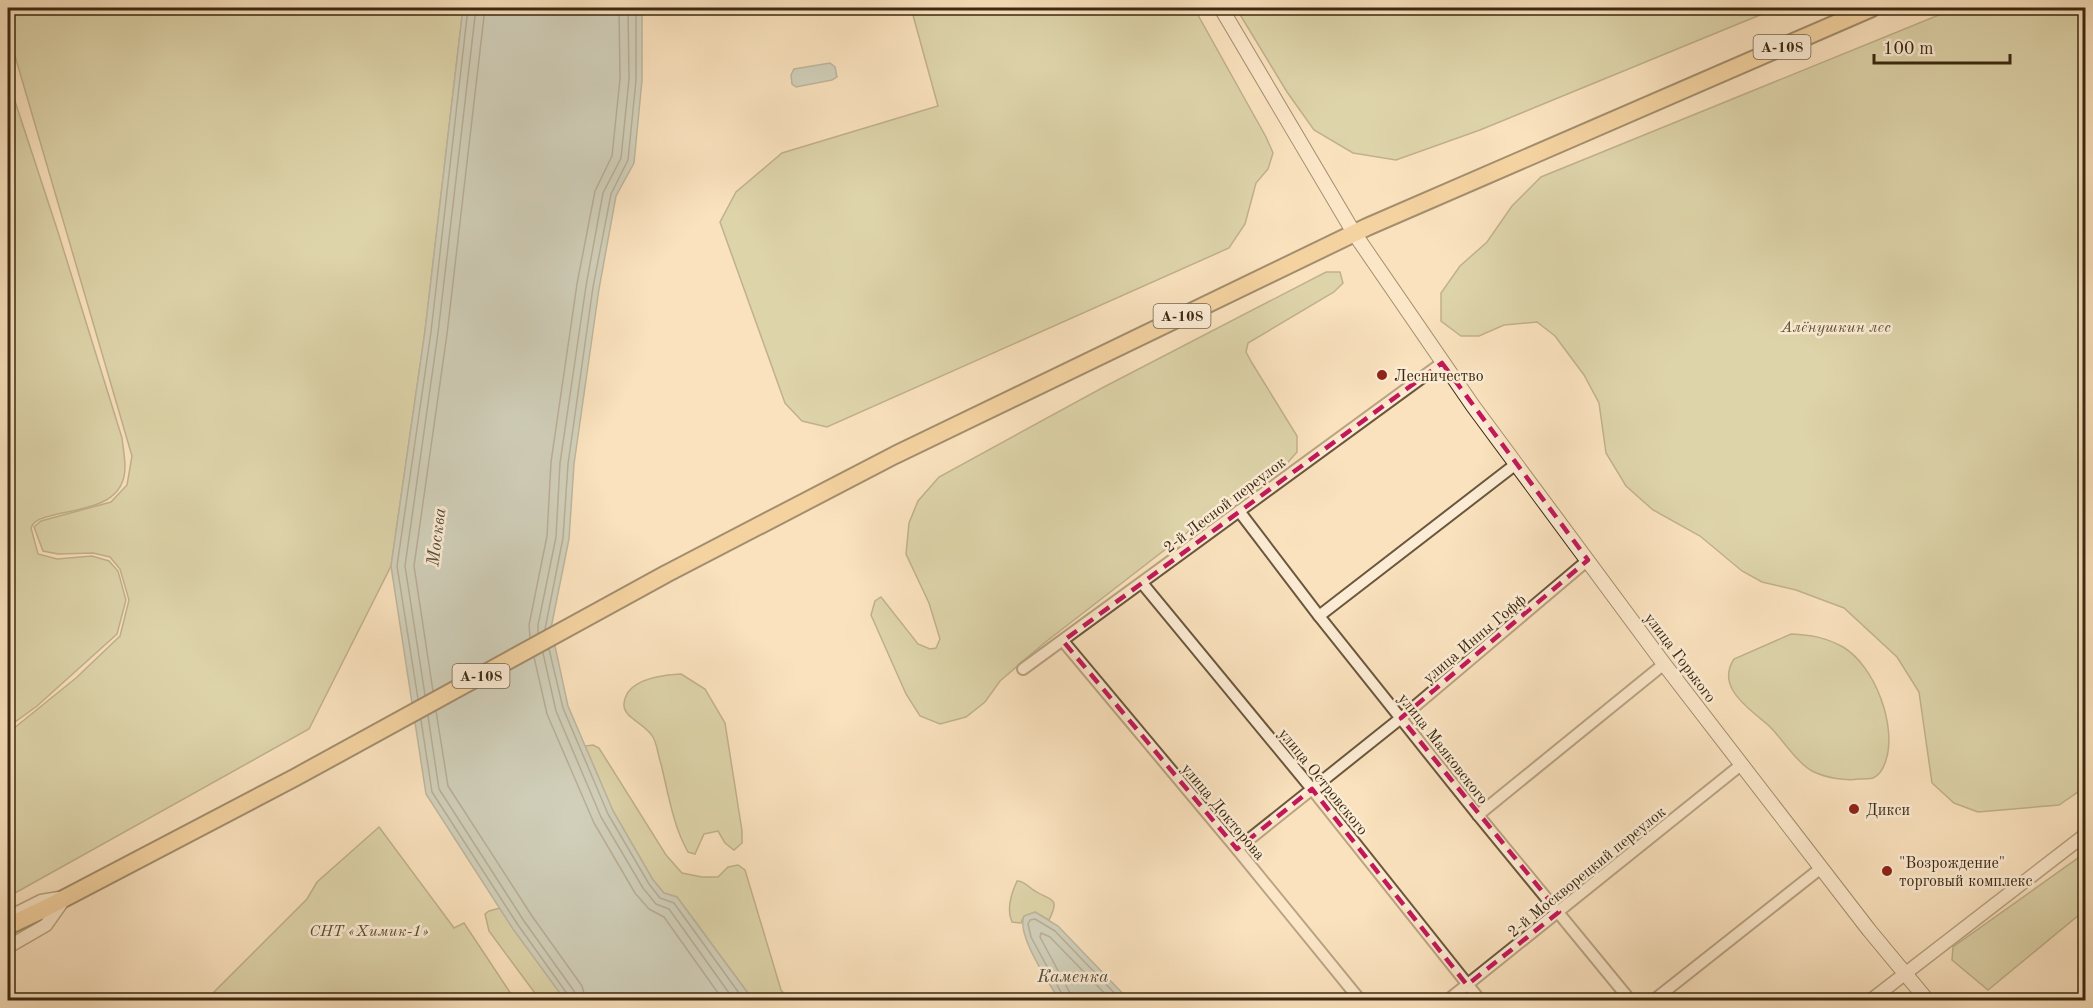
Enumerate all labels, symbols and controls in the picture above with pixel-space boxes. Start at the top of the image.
scale bar [1874,27,2010,65]
road number: А-108 [1754,35,1810,59]
text: 100 m [1883,40,1934,58]
road number: А-108 [1154,304,1210,328]
park label: Алёнушкин лес [1780,320,1891,336]
marker: Лесничество [1375,368,1389,382]
place label: Лесничество [1394,369,1484,385]
street label: 2-й Лесной переулок [1161,455,1289,557]
water label: Москва [424,506,450,569]
street label: улица Инны Гофф [1421,592,1530,687]
street label: улица Горького [1641,610,1718,706]
road number: А-108 [452,664,510,688]
street label: улица Маяковского [1394,691,1491,808]
street label: улица Островского [1275,726,1370,839]
street label: улица Докторова [1178,761,1267,864]
marker: Дикси [1847,802,1861,816]
place label: Дикси [1866,803,1910,819]
street label: 2-й Москворецкий переулок [1505,804,1669,941]
place label: "Возрождение" торговый комплекс [1899,856,2033,890]
marker: "Возрождение" торговый комплекс [1880,864,1894,878]
park label: СНТ «Химик-1» [309,924,429,940]
water label: Каменка [1036,968,1109,986]

